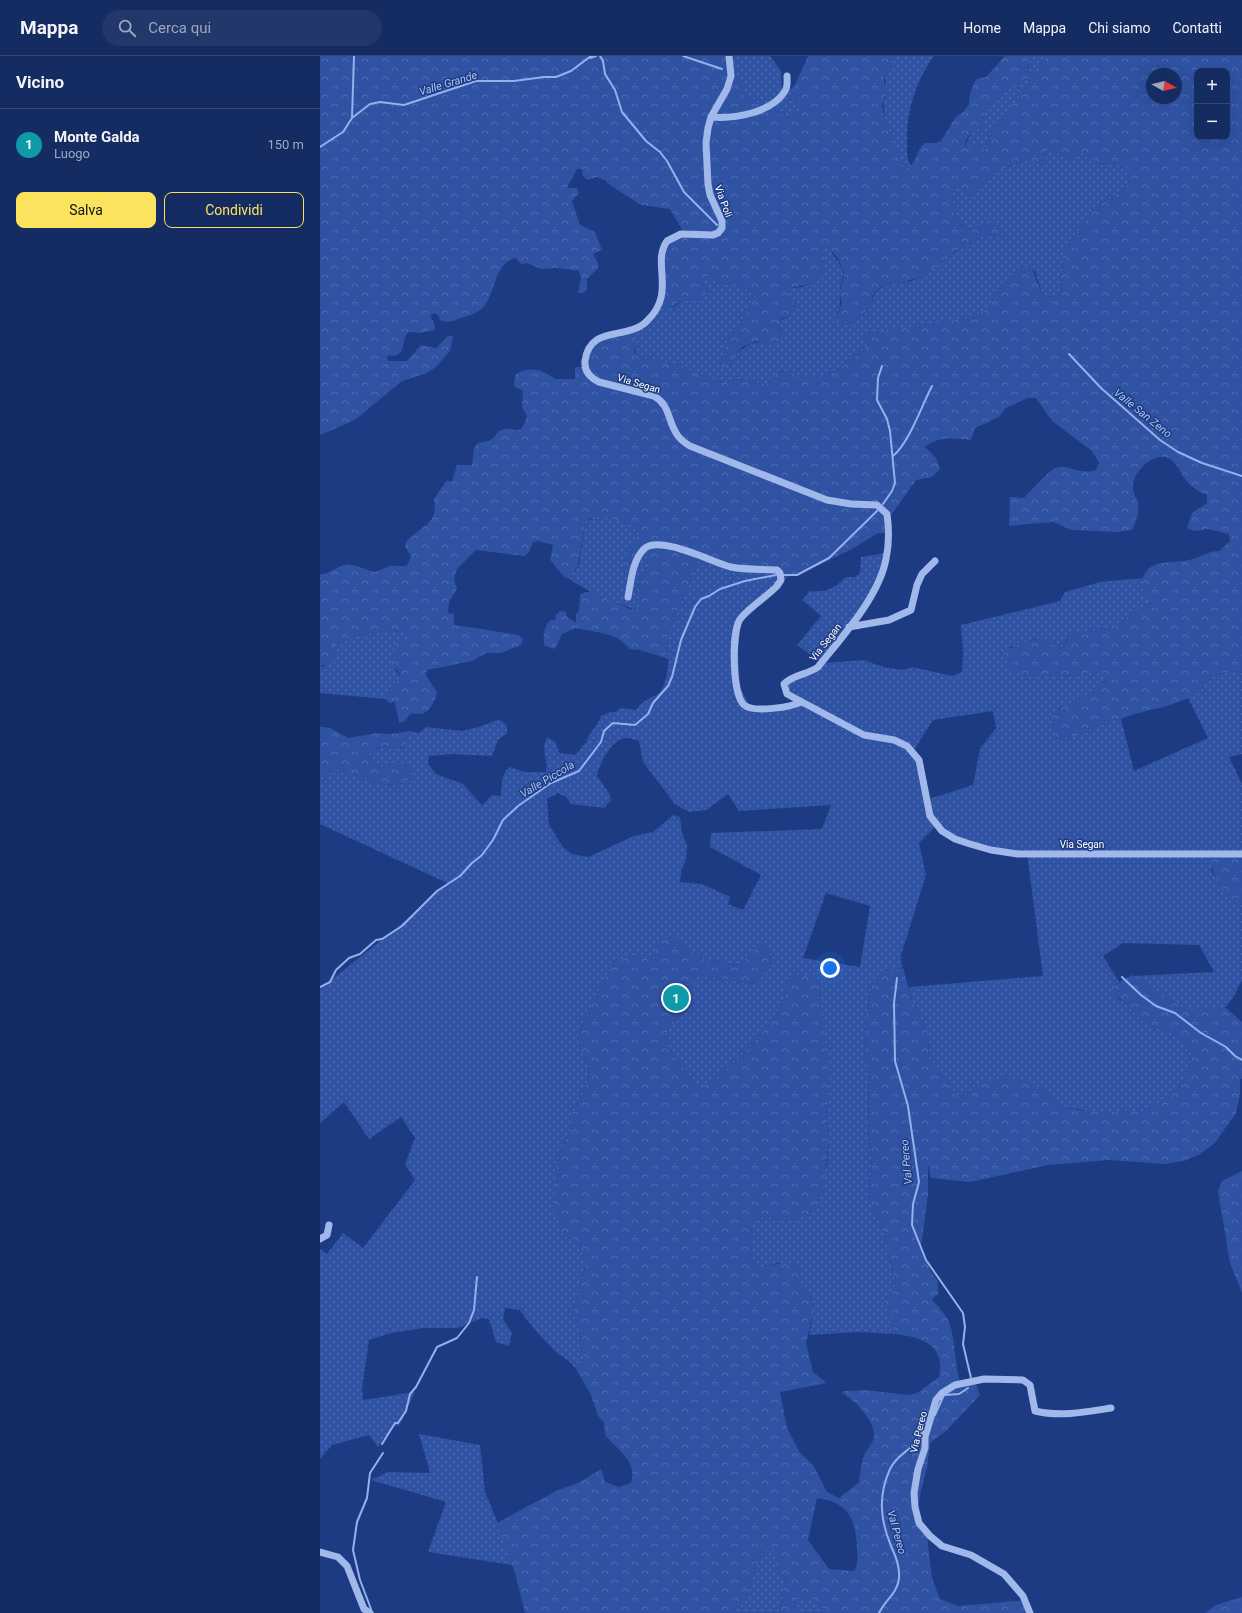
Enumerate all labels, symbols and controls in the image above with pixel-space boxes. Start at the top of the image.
search box [102,10,382,46]
text: Mappa [20,16,78,39]
icon: search [116,17,138,39]
text: Cerca qui [148,19,211,37]
text: Home [963,20,1001,36]
text: Mappa [1023,20,1066,36]
text: Chi siamo [1088,20,1150,36]
text: Contatti [1172,20,1222,36]
water label: Valle Grande [418,68,479,98]
north arrow [1146,68,1182,104]
map controls [1194,68,1230,140]
button: + [1194,68,1230,104]
text: Vicino [16,72,64,92]
button: − [1194,104,1230,140]
text: Monte Galda [54,128,140,146]
text: 1 [25,137,33,152]
text: 150 m [267,137,304,152]
text: Luogo [54,146,90,161]
street label: Via Poli [713,184,734,219]
button: Salva [16,192,156,228]
button: Condividi [164,192,304,228]
street label: Via Segan [616,372,662,395]
water label: Valle San Zeno [1111,386,1174,441]
street label: Via Segan [807,621,843,663]
water label: Valle Piccola [518,758,577,801]
street label: Via Segan [1060,839,1104,850]
your location [820,958,840,978]
pin: 1 [663,983,689,1013]
water label: Val Pereo [898,1139,915,1185]
street label: Via Pereo [908,1410,929,1454]
water label: Val Pereo [884,1509,909,1556]

